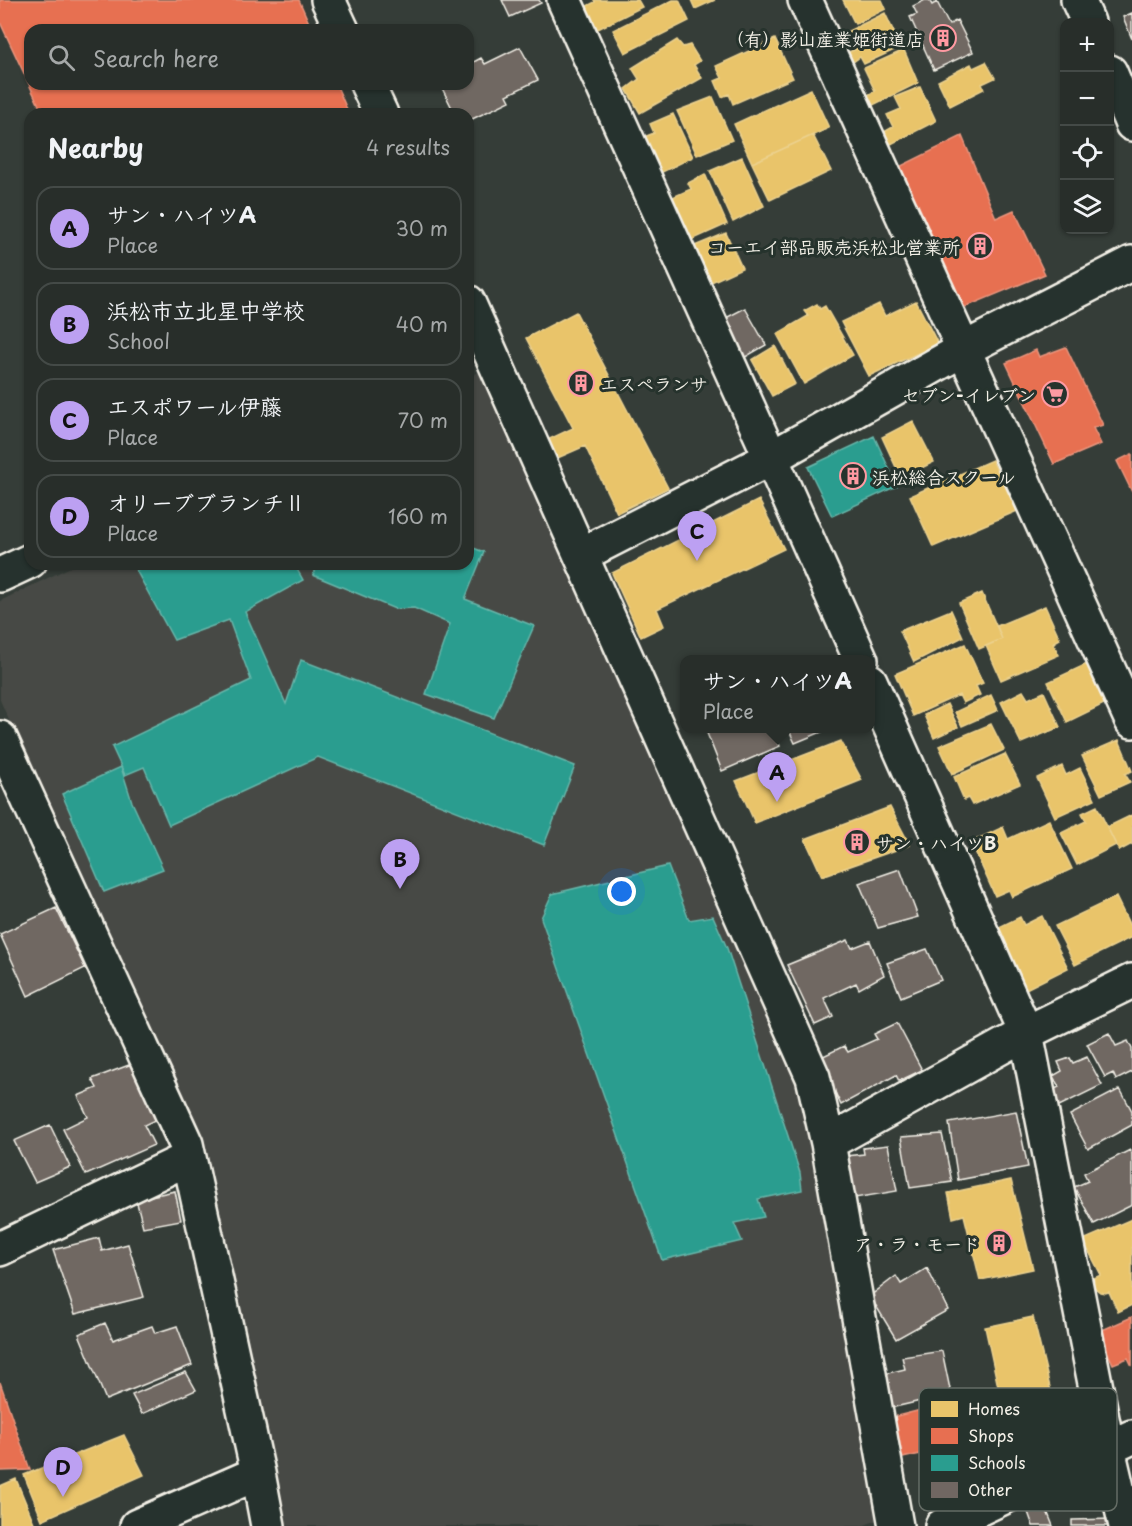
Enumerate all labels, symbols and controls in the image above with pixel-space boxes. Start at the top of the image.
map controls [1060,18,1114,234]
button: + [1060,18,1114,72]
building icon: （有）影山産業姫街道店 [928,23,958,53]
search box [24,24,474,90]
place label: （有）影山産業姫街道店 [726,25,924,52]
icon: search [45,41,78,74]
text: Search here [93,41,219,74]
button: − [1060,72,1114,126]
button: locate [1060,126,1114,180]
text: Nearby [48,128,143,167]
text: 4 results [366,132,450,162]
button: layers [1060,180,1114,234]
text: サン・ハイツA [107,197,256,230]
text: A [62,213,77,243]
text: 30 m [395,213,448,243]
text: Place [107,230,158,260]
building icon: コーエイ部品販売浜松北営業所 [965,231,995,261]
place label: コーエイ部品販売浜松北営業所 [708,233,960,260]
text: 浜松市立北星中学校 [107,293,305,326]
text: B [63,309,76,339]
text: 40 m [396,309,448,339]
text: School [107,326,170,356]
building icon: エスペランサ [566,368,596,398]
place label: エスペランサ [600,370,708,397]
supermarket icon: セブン-イレブン [1040,379,1070,409]
place label: セブン-イレブン [902,381,1036,408]
text: エスポワール伊藤 [107,389,282,422]
text: C [62,405,77,435]
text: 70 m [398,405,448,435]
text: Place [107,422,158,452]
building icon: 浜松総合スクール [838,461,868,491]
place label: 浜松総合スクール [872,463,1015,490]
text: オリーブブランチⅡ [107,485,306,518]
text: D [62,501,77,531]
text: 160 m [388,501,448,531]
pin: C [678,512,716,561]
text: Place [107,518,158,548]
popup [680,655,875,733]
text: サン・ハイツA [703,663,852,696]
text: Place [703,696,754,726]
pin: A [758,752,796,802]
building icon: サン・ハイツB [842,827,872,857]
place label: サン・ハイツB [876,829,996,856]
pin: B [380,840,420,889]
your location [607,877,636,906]
building icon: ア・ラ・モード [984,1228,1014,1258]
place label: ア・ラ・モード [854,1230,980,1257]
legend [919,1388,1117,1511]
text: Homes [968,1396,1020,1420]
text: Shops [968,1423,1014,1447]
pin: D [44,1448,82,1497]
text: Schools [968,1450,1026,1474]
text: Other [968,1477,1012,1501]

